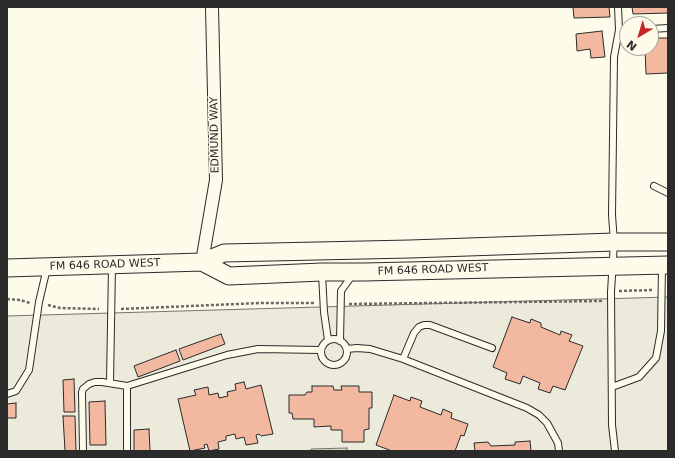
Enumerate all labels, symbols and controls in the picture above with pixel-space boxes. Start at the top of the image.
north arrow [619,16,659,56]
text: N [624,37,640,53]
street label: EDMUND WAY [208,96,222,174]
street label: FM 646 ROAD WEST [49,256,161,274]
street label: FM 646 ROAD WEST [377,261,489,279]

